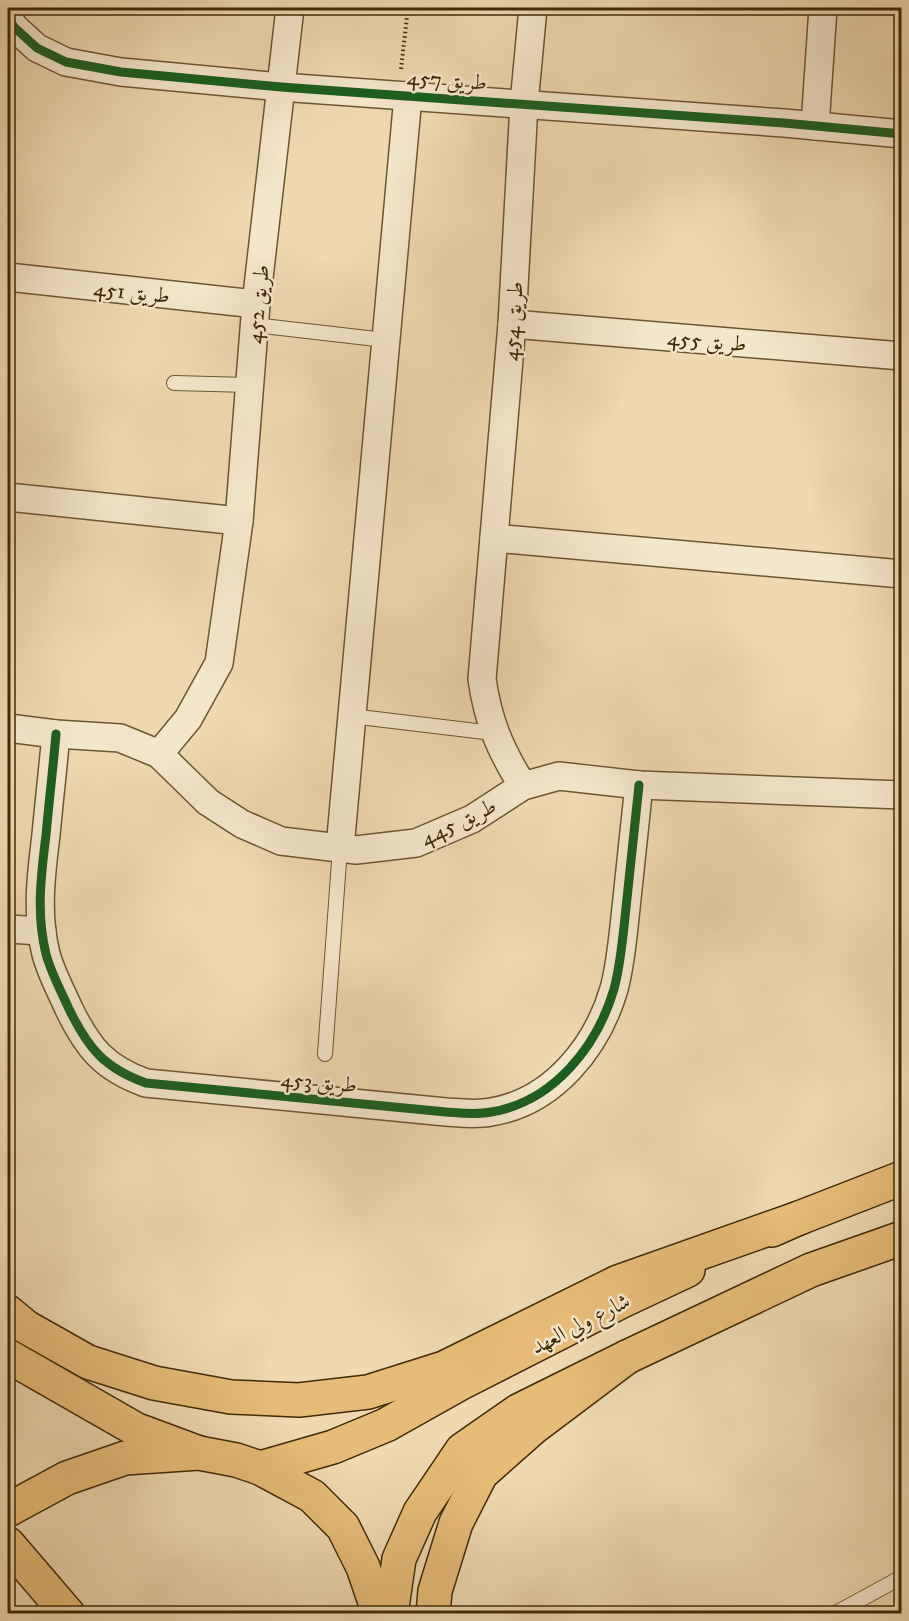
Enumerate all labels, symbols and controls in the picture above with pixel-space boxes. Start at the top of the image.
street label: طريق 457 [406,64,488,97]
street label: طريق 452 [241,263,276,345]
street label: طريق 451 [92,275,171,310]
street label: طريق 454 [497,280,530,362]
street label: طريق 455 [666,325,748,358]
street label: طريق 445 [416,792,501,852]
street label: طريق 453 [280,1066,358,1099]
street label: شارع ولي العهد [527,1288,637,1364]

